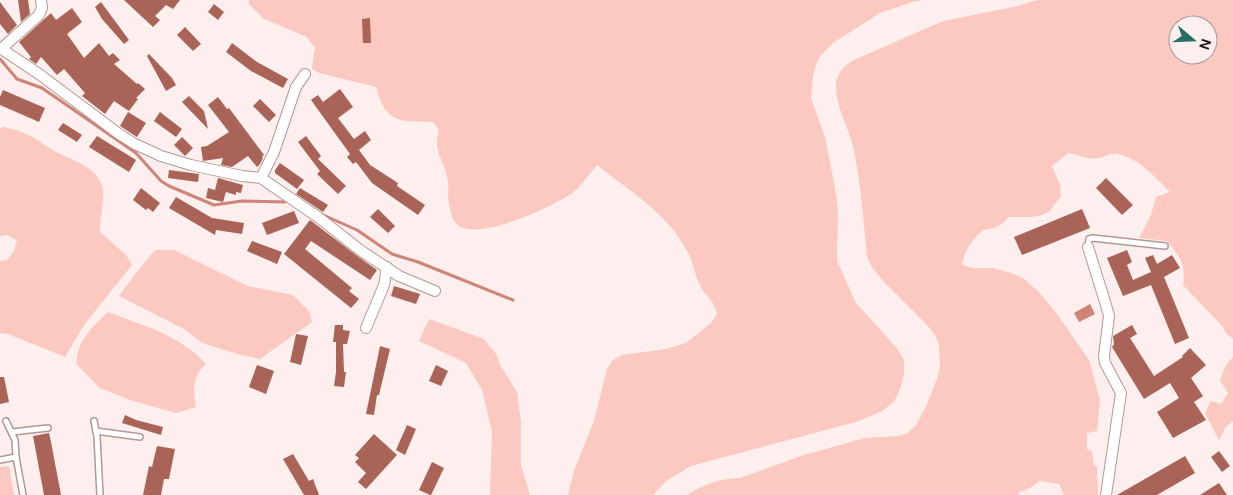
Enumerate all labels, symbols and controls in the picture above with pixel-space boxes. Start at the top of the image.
north arrow [1168,15,1218,65]
text: N [1195,36,1215,52]

